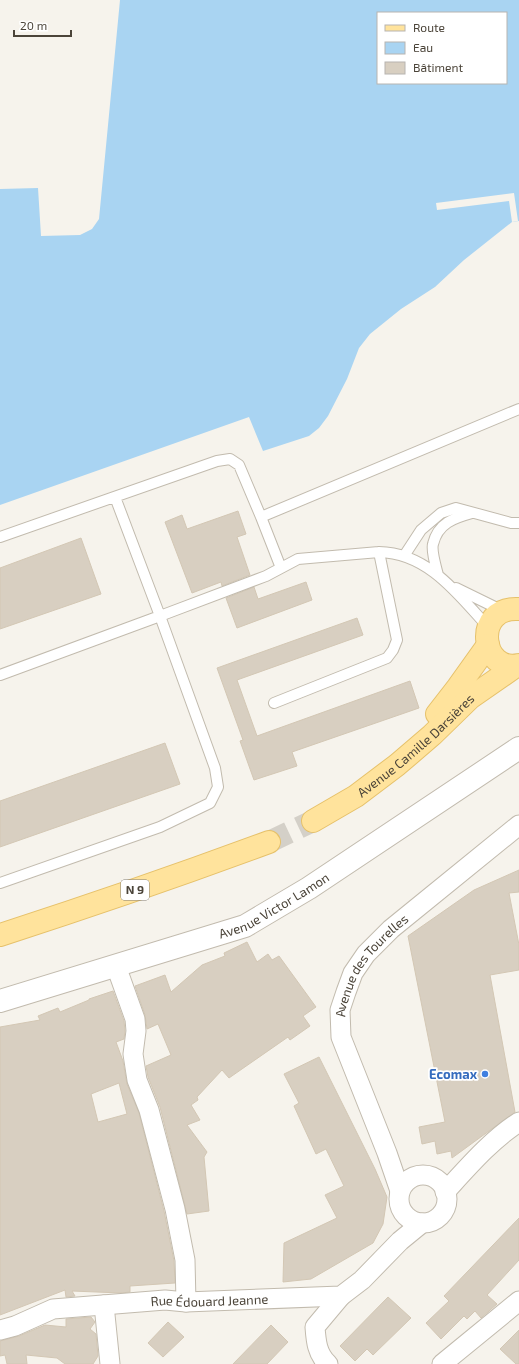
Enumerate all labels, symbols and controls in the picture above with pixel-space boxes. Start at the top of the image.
scale bar [14,12,71,38]
legend [377,12,507,84]
text: 20 m [20,18,47,32]
text: Route [413,20,445,34]
text: Eau [413,40,433,54]
text: Bâtiment [413,60,464,74]
street label: Avenue Camille Darsières [354,690,477,800]
street label: Avenue Victor Lamon [217,869,332,942]
road number: N 9 [121,880,149,900]
street label: Avenue des Tourelles [332,910,411,1017]
place label: Ecomax [429,1066,478,1082]
marker: Ecomax [480,1069,490,1079]
street label: Rue Édouard Jeanne [150,1291,269,1310]

